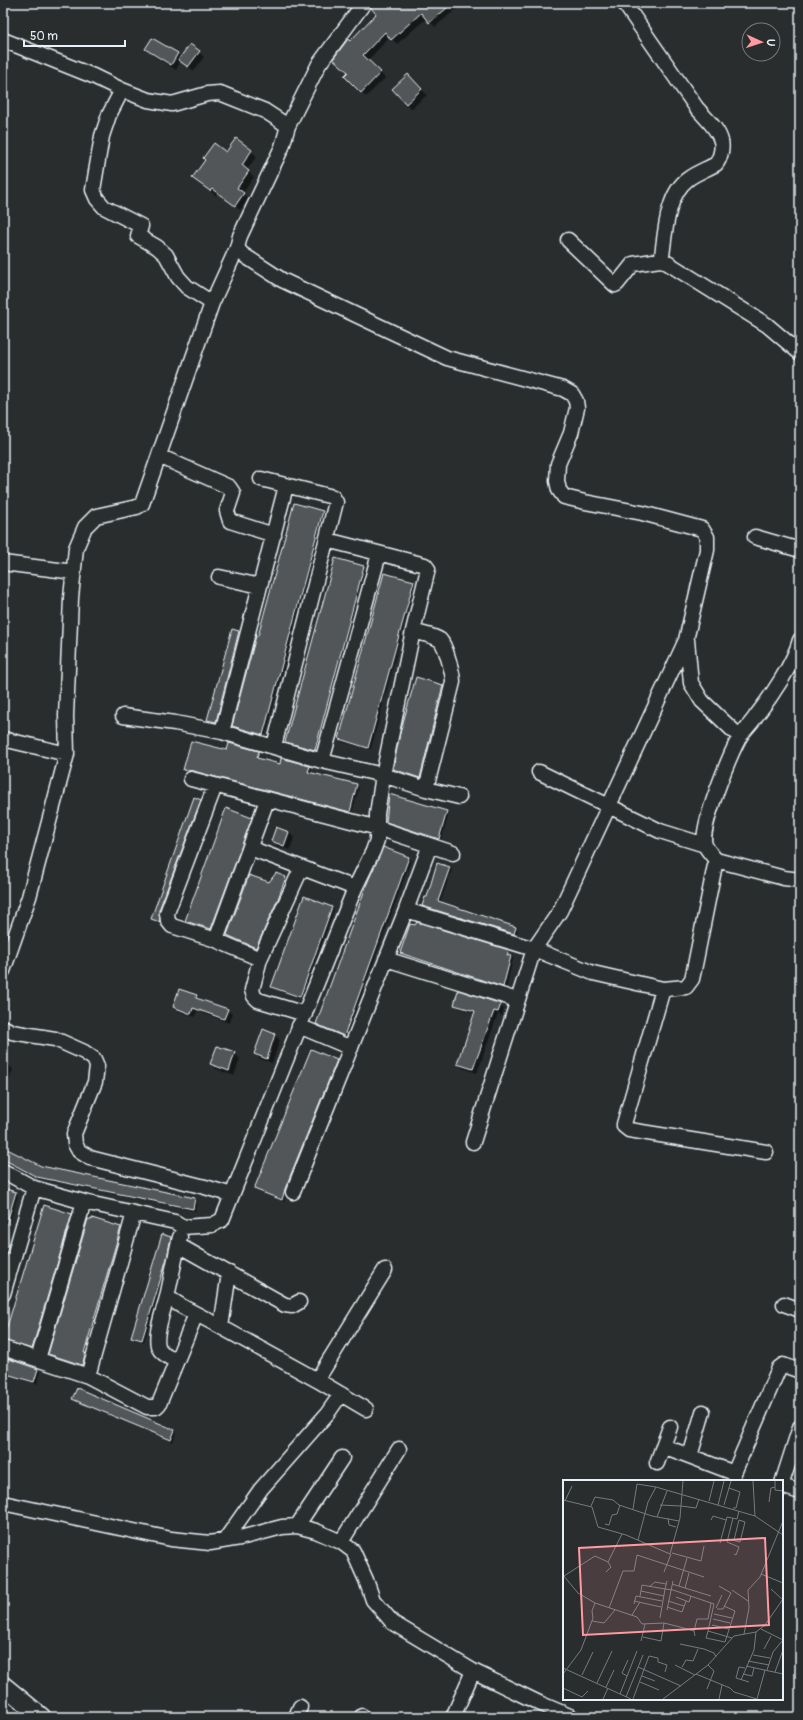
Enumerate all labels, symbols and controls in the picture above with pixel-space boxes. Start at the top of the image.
scale bar [24,22,125,48]
north arrow [741,22,781,62]
text: 50 m [30,29,58,44]
text: U [764,39,777,46]
inset map [563,1480,783,1700]

